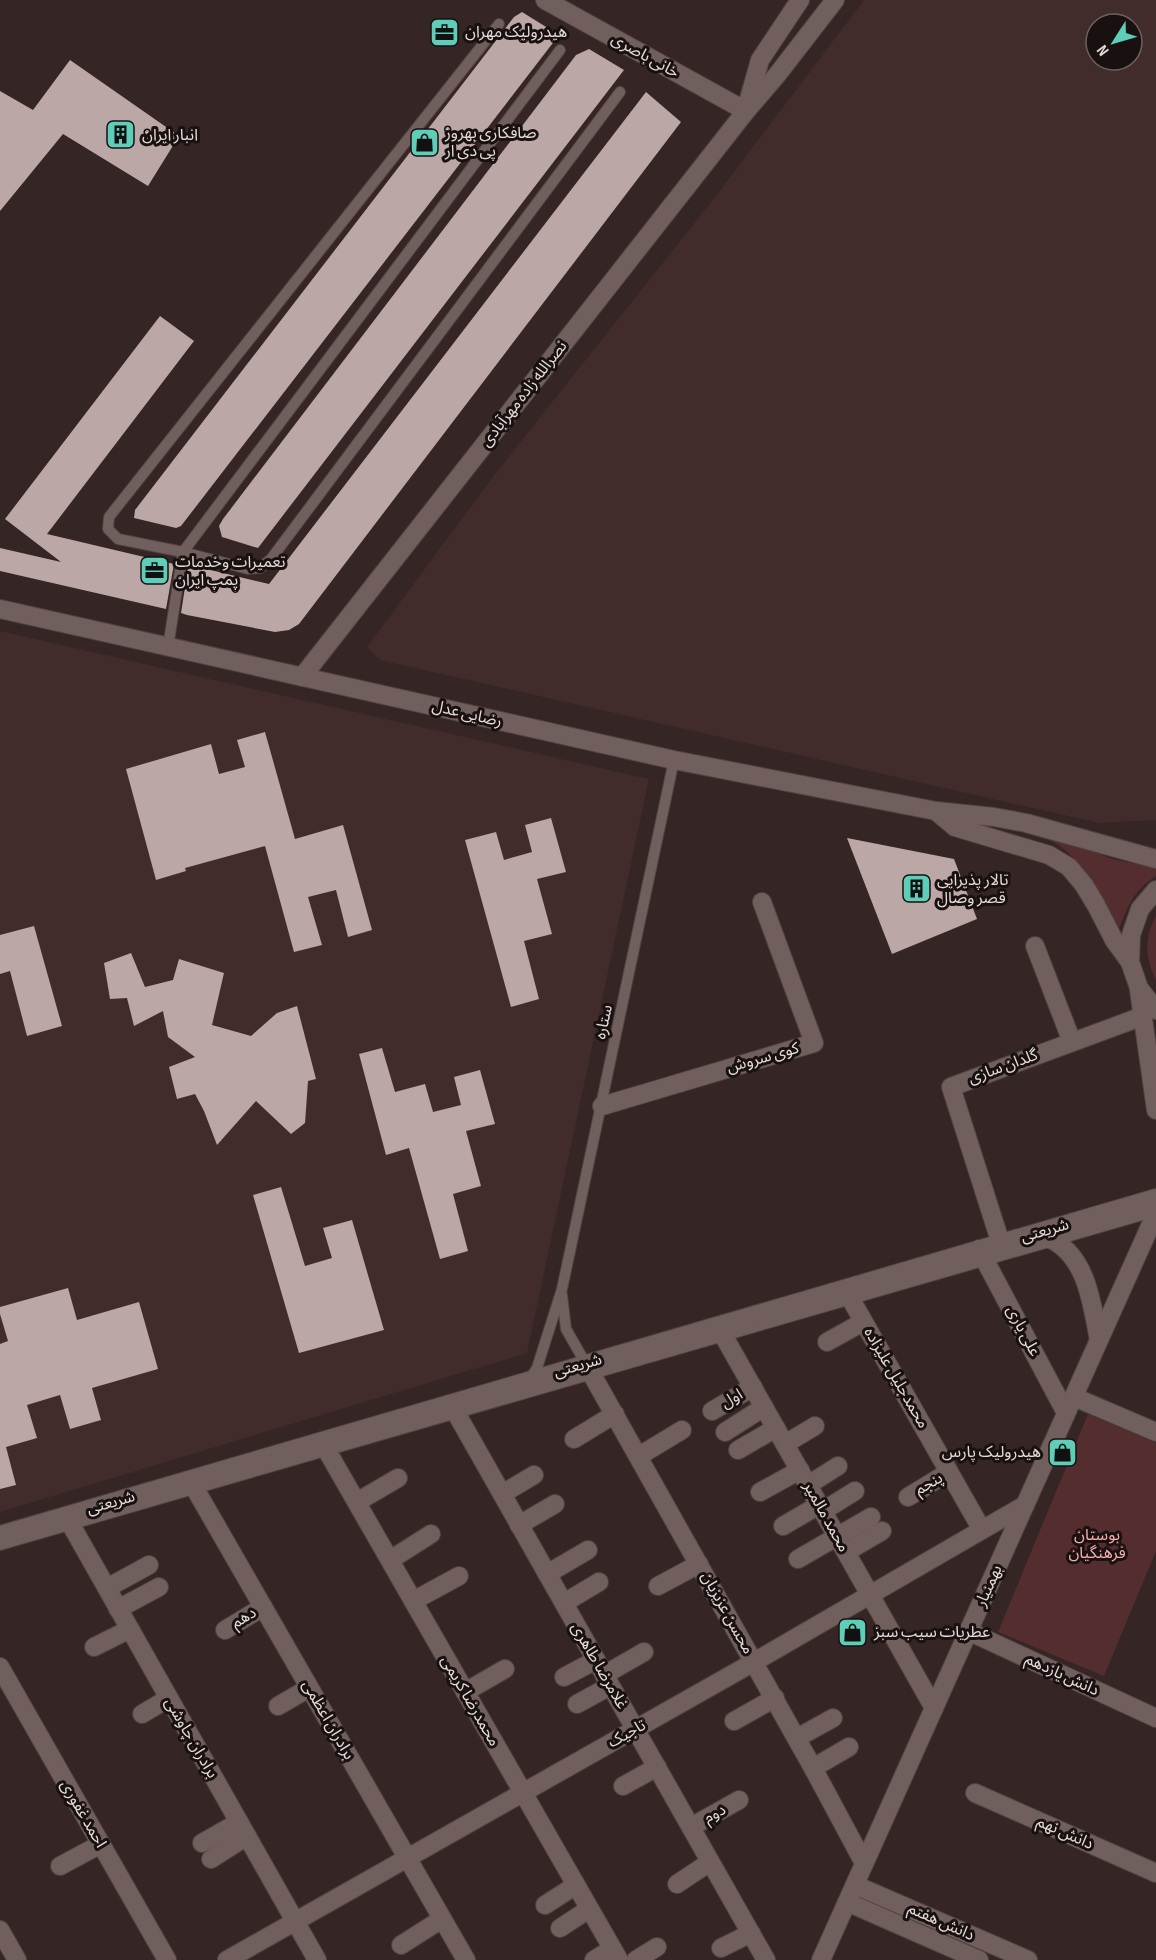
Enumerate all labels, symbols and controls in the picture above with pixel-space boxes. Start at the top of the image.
north arrow [1084,12,1144,72]
office icon: هیدرولیک مهران [428,16,460,48]
place label: هیدرولیک مهران [465,23,567,42]
street label: خانی باصری [608,30,682,82]
text: N [1093,41,1113,59]
building icon: انبار ایران [105,119,137,151]
place label: صافکاری بهروز پی دی ار [444,124,536,161]
place label: انبار ایران [142,126,198,145]
shop icon: صافکاری بهروز پی دی ار [408,126,440,158]
street label: نصرالله زاده مهرآبادی [477,337,571,451]
place label: تعمیرات وخدمات پمپ ایران [175,553,286,590]
office icon: تعمیرات وخدمات پمپ ایران [138,555,170,587]
street label: رضایی عدل [430,697,504,731]
place label: تالار پذیرایی قصر وصال [937,871,1009,908]
building icon: تالار پذیرایی قصر وصال [900,873,932,905]
street label: ستاره [591,1003,617,1041]
street label: کوی سروش [725,1039,802,1077]
street label: گلدان سازی [966,1046,1041,1088]
street label: شریعتی [1019,1215,1071,1247]
street label: علی یاری [1002,1302,1044,1360]
street label: محمدجلیل علیزاده [859,1324,933,1432]
street label: شریعتی [552,1350,604,1382]
street label: اول [718,1385,746,1413]
shop icon: هیدرولیک پارس [1046,1436,1078,1468]
place label: هیدرولیک پارس [942,1443,1041,1462]
street label: پنجم [911,1468,948,1501]
street label: محمد مالمیر [798,1478,853,1556]
street label: شریعتی [85,1487,137,1519]
park label: بوستان فرهنگیان [1068,1526,1126,1563]
street label: بهمنیار [971,1562,1007,1611]
street label: محسن عزیزیان [697,1568,757,1658]
street label: دهم [228,1603,261,1635]
shop icon: عطریات سیب سبز [837,1616,869,1648]
street label: غلامرضا طاهری [567,1619,631,1713]
place label: عطریات سیب سبز [873,1623,990,1642]
street label: دانش یازدهم [1021,1650,1102,1702]
street label: محمدرضا کریمی [436,1652,504,1750]
street label: برادران اعظمی [298,1677,358,1763]
street label: برادران چاوشی [160,1694,222,1782]
street label: تاجیک [605,1716,650,1752]
street label: احمد غفوری [56,1777,110,1851]
street label: دوم [701,1800,730,1830]
street label: دانش نهم [1033,1812,1096,1856]
street label: دانش هفتم [904,1899,977,1947]

